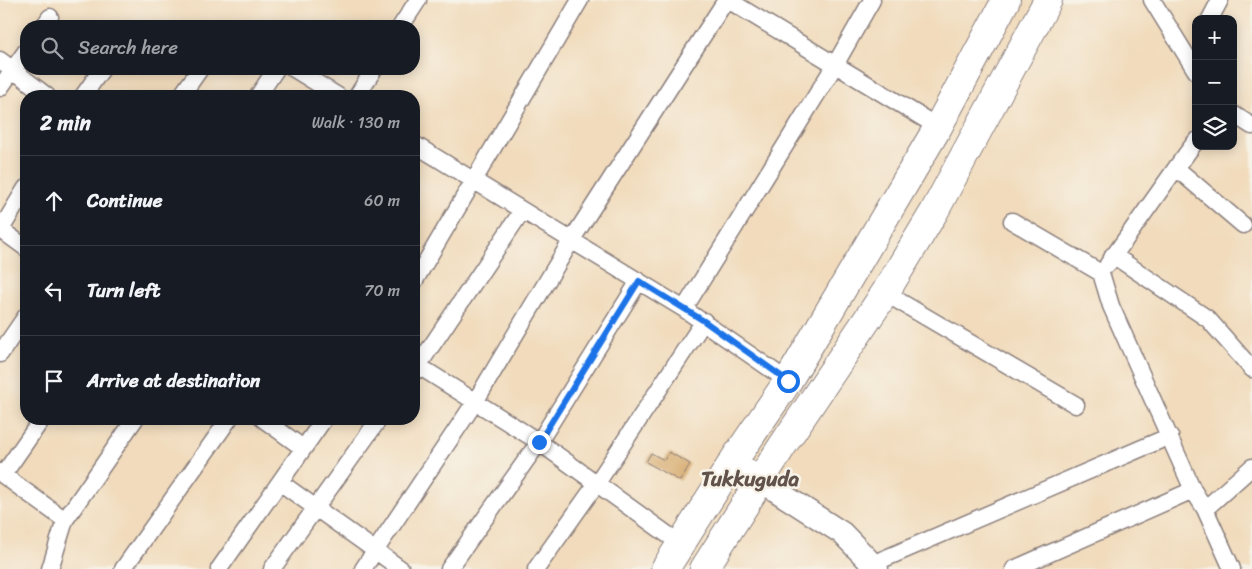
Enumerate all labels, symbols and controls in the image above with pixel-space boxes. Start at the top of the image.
map controls [1192,15,1237,150]
button: + [1192,15,1237,60]
search box [20,20,420,75]
text: Search here [78,31,178,64]
icon: search [38,34,66,62]
button: − [1192,60,1237,105]
text: 2 min [40,104,91,142]
button: layers [1192,105,1237,150]
text: Walk · 130 m [312,108,400,137]
text: Continue [87,184,163,217]
text: 60 m [364,186,400,215]
icon: ahead [40,187,68,215]
text: Turn left [87,274,160,307]
text: 70 m [364,276,400,305]
icon: left [40,277,68,305]
text: Arrive at destination [87,364,260,397]
icon: arrive [40,367,68,395]
route start [777,370,800,393]
route end [528,431,551,454]
district label: Tukkuguda [701,460,799,498]

